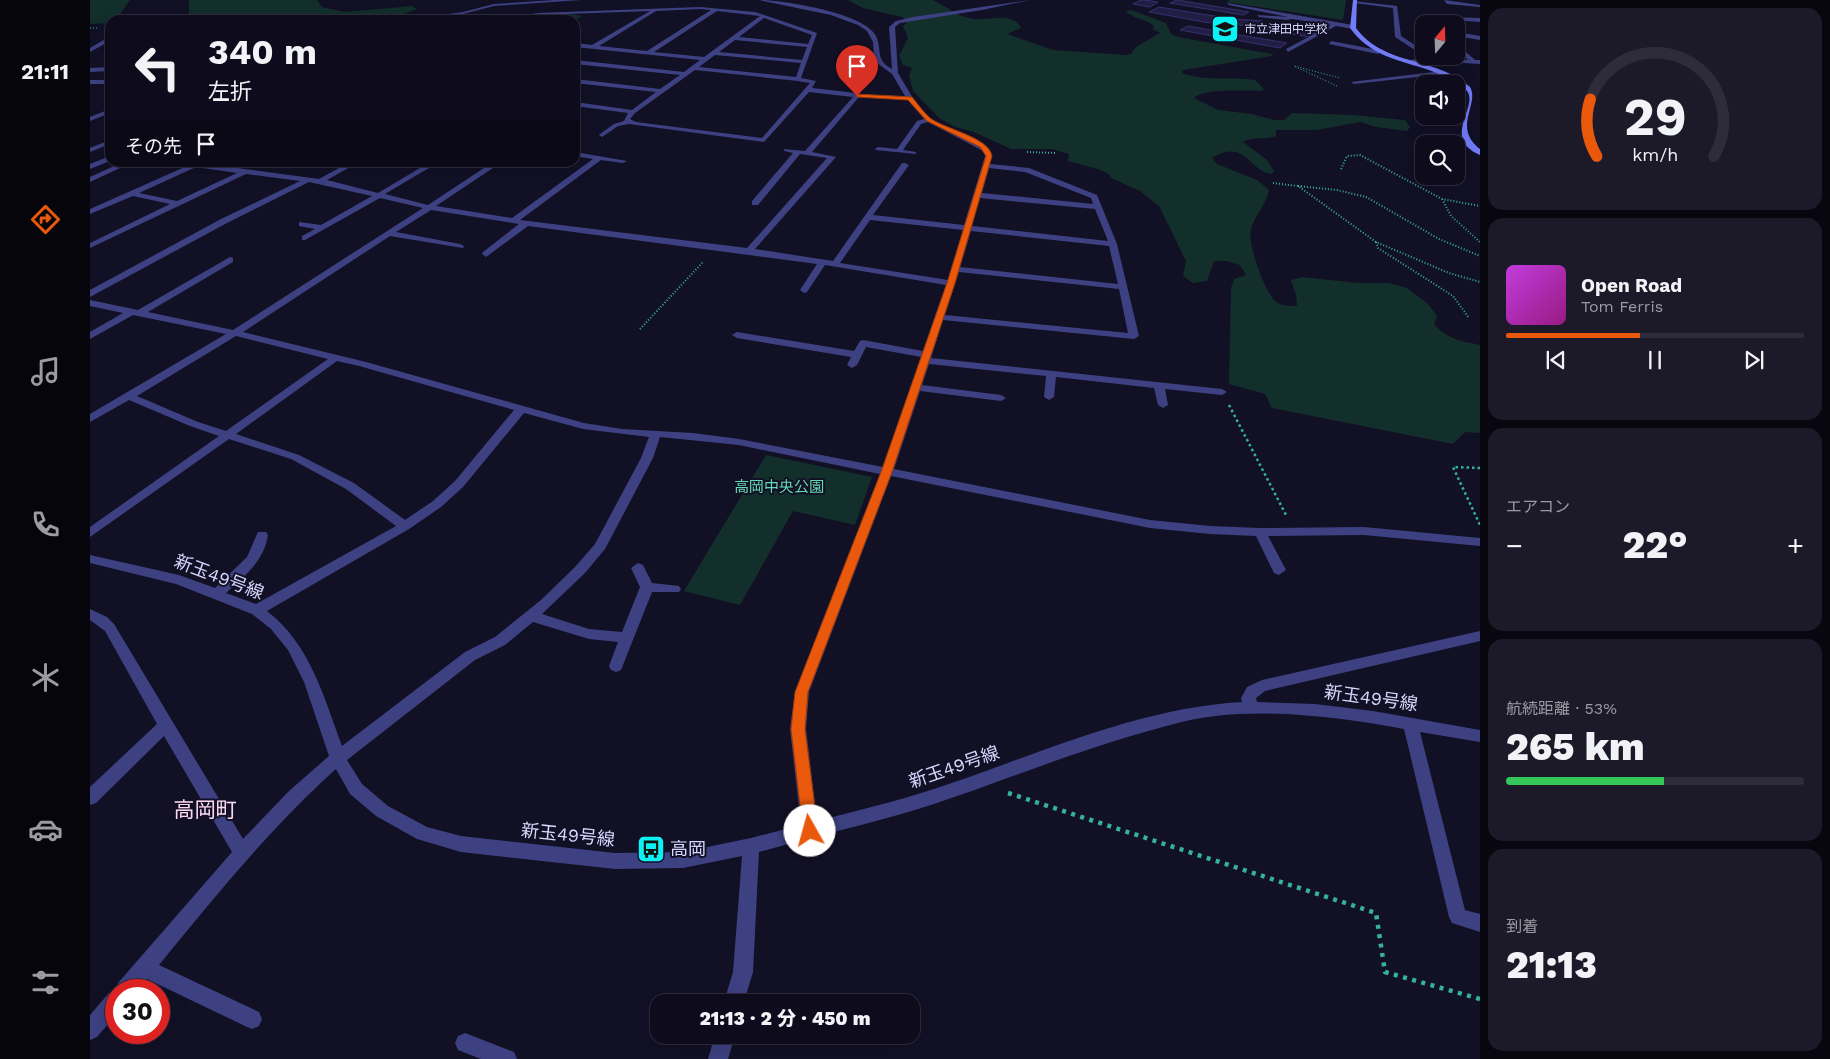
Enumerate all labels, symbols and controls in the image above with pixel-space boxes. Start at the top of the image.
school or university icon: 市立津田中学校 [1210,14,1240,44]
north arrow [1415,15,1465,65]
map controls [1415,15,1465,185]
place label: 市立津田中学校 [1244,22,1328,36]
text: 340 m [208,31,317,73]
icon: left [125,35,190,100]
pin [836,45,878,96]
icon: arrive [843,52,871,80]
text: 21:11 [21,59,69,84]
button: sound [1415,75,1465,125]
text: 左折 [208,79,252,104]
text: 29 [1623,87,1687,148]
icon: arrive [192,130,220,158]
text: その先 [125,135,182,158]
button: search [1415,135,1465,185]
text: km/h [1632,144,1678,165]
icon: directions [28,202,63,237]
text: Open Road [1581,274,1682,297]
text: Tom Ferris [1581,297,1663,316]
icon: previous [1542,346,1570,374]
icon: pause [1641,346,1669,374]
icon: next [1740,346,1768,374]
icon: music [28,354,63,389]
park label: 高岡中央公園 [734,478,824,496]
text: エアコン [1506,497,1570,516]
icon: phone [28,507,63,542]
text: 22° [1623,523,1687,567]
text: − [1506,529,1523,562]
text: + [1787,529,1804,562]
street label: 新玉49号線 [171,550,267,603]
icon: climate [28,660,63,695]
street label: 新玉49号線 [1323,681,1419,714]
text: 航続距離 · 53% [1506,699,1617,718]
text: 265 km [1506,725,1645,769]
street label: 新玉49号線 [906,741,1002,792]
district label: 高岡町 [174,797,237,822]
position arrow [783,804,835,856]
icon: car [28,812,63,847]
street label: 新玉49号線 [520,819,616,850]
bus stop icon: 高岡 [636,834,666,864]
place label: 高岡 [670,838,706,859]
text: 到着 [1506,917,1538,936]
text: 21:13 [1506,943,1597,987]
icon: filters [28,965,63,1000]
speed limit sign: 30 [105,979,170,1044]
text: 21:13 · 2 分 · 450 m [699,1007,871,1030]

